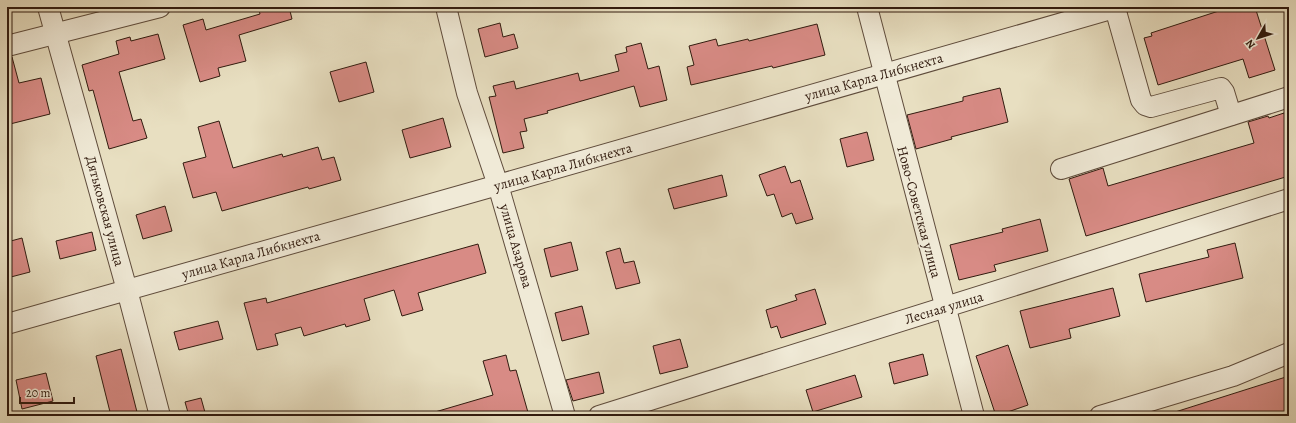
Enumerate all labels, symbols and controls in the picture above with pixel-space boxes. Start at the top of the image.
north arrow [1238,18,1278,58]
text: N [1242,36,1259,52]
street label: улица Карла Либкнехта [802,48,946,106]
street label: улица Карла Либкнехта [491,138,635,196]
street label: Ново-Советская улица [892,144,946,281]
street label: Дятьковская улица [81,154,129,269]
street label: улица Азарова [495,201,537,291]
street label: улица Карла Либкнехта [179,226,323,284]
street label: Лесная улица [902,287,986,329]
scale bar [20,379,74,405]
text: 20 m [26,385,50,401]

